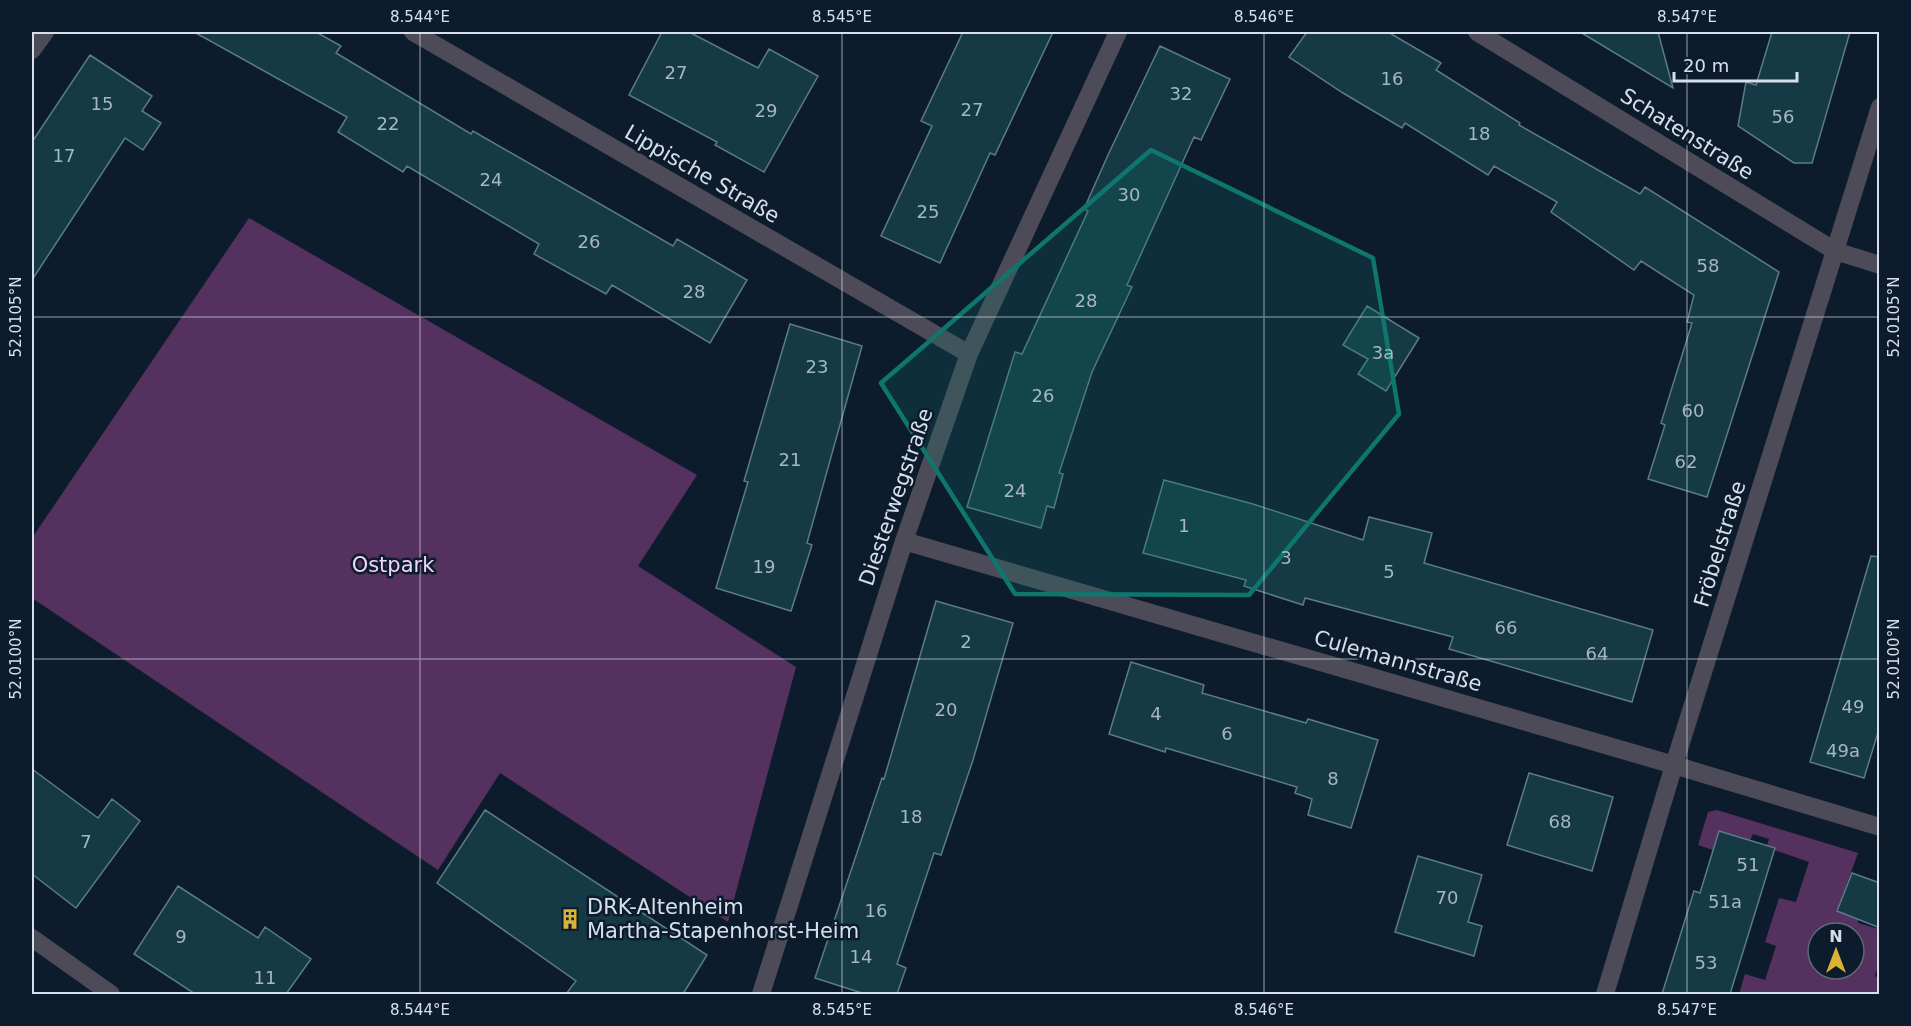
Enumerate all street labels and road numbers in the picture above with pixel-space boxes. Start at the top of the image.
street label: Schatenstraße [1616,83,1758,185]
street label: Lippische Straße [620,120,784,228]
street label: Diesterwegstraße [854,405,938,589]
street label: Fröbelstraße [1689,478,1751,610]
street label: Culemannstraße [1311,626,1485,696]

